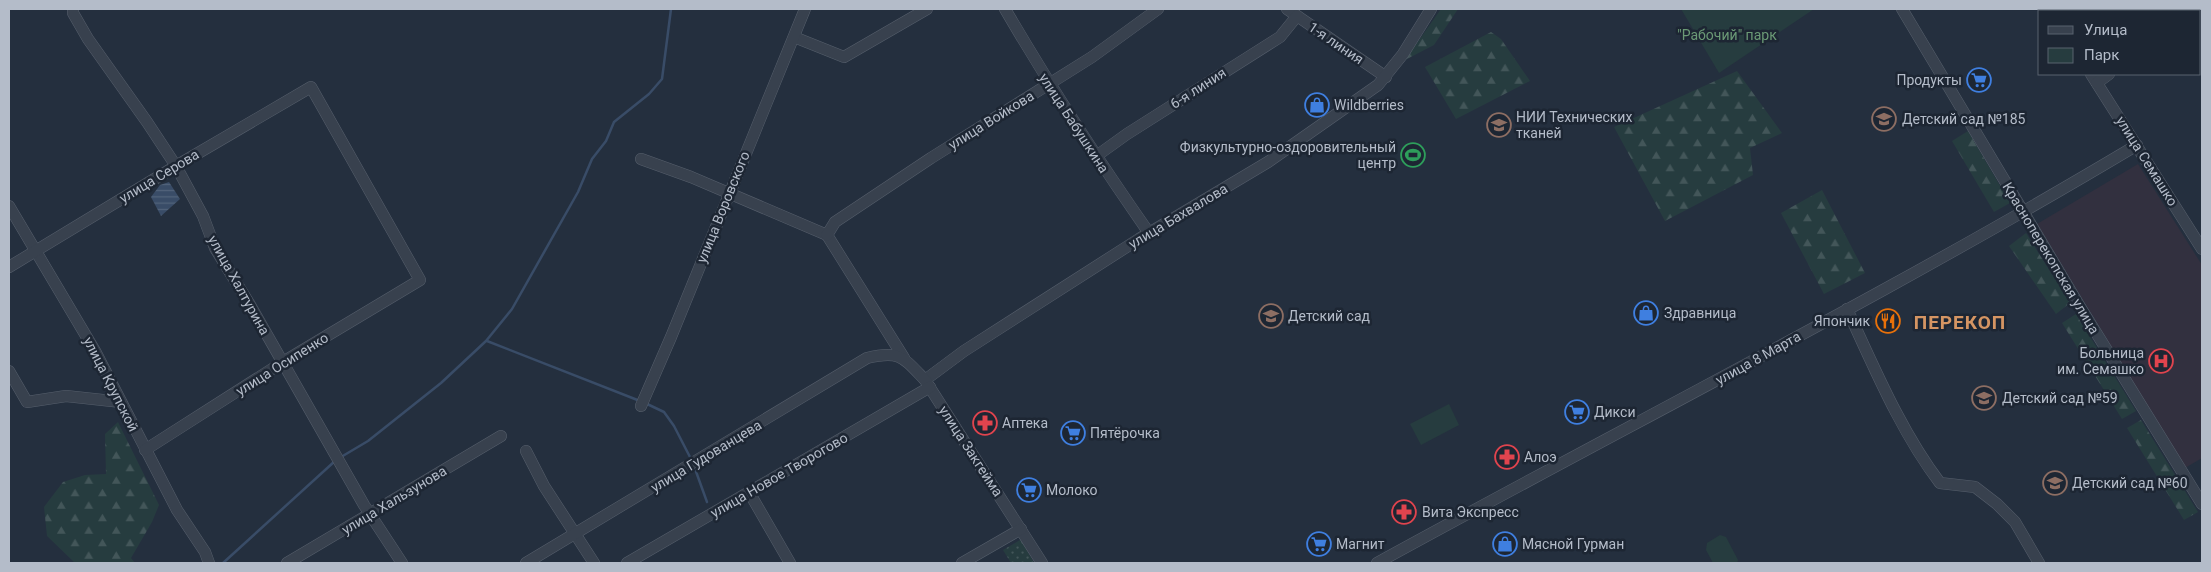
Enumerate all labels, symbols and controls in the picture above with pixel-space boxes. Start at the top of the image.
legend [2038,10,2201,75]
street label: 1-я линия [1305,19,1367,67]
text: Улица [2084,21,2127,39]
park label: "Рабочий" парк [1677,27,1777,43]
text: Парк [2084,46,2119,64]
street label: 6-я линия [1167,64,1229,112]
supermarket icon: Продукты [1966,67,1992,93]
street label: улица Бабушкина [1036,70,1112,176]
place label: Продукты [1896,72,1962,88]
street label: улица Войкова [945,87,1037,153]
shop icon: Wildberries [1304,92,1330,118]
place label: Wildberries [1334,97,1404,113]
school or university icon: Детский сад №185 [1871,106,1897,132]
place label: НИИ Технических тканей [1516,109,1632,141]
place label: Детский сад №185 [1902,111,2026,127]
school or university icon: НИИ Технических тканей [1486,112,1512,138]
street label: улица Семашко [2113,113,2181,209]
place label: Физкультурно-оздоровительный центр [1180,139,1396,171]
sports icon: Физкультурно-оздоровительный центр [1400,142,1426,168]
street label: улица Серова [116,146,202,206]
street label: улица Воровского [693,149,753,265]
street label: Красноперекопская улица [1999,179,2103,337]
street label: улица Бахвалова [1126,180,1230,252]
street label: улица Халтурина [205,232,273,338]
shop icon: Здравница [1633,300,1659,326]
school or university icon: Детский сад [1258,303,1284,329]
place label: Здравница [1664,305,1736,321]
place label: Детский сад [1288,308,1371,324]
restaurant icon: Япончик [1875,308,1901,334]
district label: ПЕРЕКОП [1914,311,2006,334]
place label: Япончик [1814,313,1870,329]
street label: улица 8 Марта [1713,328,1803,388]
street label: улица Осипенко [233,329,331,399]
street label: улица Крупской [80,334,142,434]
place label: Больница им. Семашко [2057,345,2144,377]
hospital icon: Больница им. Семашко [2148,348,2174,374]
school or university icon: Детский сад №59 [1971,385,1997,411]
place label: Детский сад №59 [2002,390,2118,406]
supermarket icon: Дикси [1564,399,1590,425]
street label: улица Закгейма [936,403,1006,499]
place label: Дикси [1594,404,1635,420]
pharmacy icon: Аптека [972,410,998,436]
place label: Аптека [1002,415,1048,431]
street label: улица Гудованцева [648,417,764,495]
supermarket icon: Пятёрочка [1060,420,1086,446]
place label: Пятёрочка [1090,425,1160,441]
street label: улица Новое Творогово [708,429,850,521]
pharmacy icon: Алоэ [1494,444,1520,470]
place label: Алоэ [1524,449,1557,465]
street label: улица Хальзунова [339,462,449,538]
school or university icon: Детский сад №60 [2042,470,2068,496]
place label: Детский сад №60 [2072,475,2188,491]
supermarket icon: Молоко [1016,477,1042,503]
place label: Молоко [1046,482,1098,498]
pharmacy icon: Вита Экспресс [1391,499,1417,525]
place label: Вита Экспресс [1422,504,1519,520]
supermarket icon: Магнит [1306,531,1332,557]
shop icon: Мясной Гурман [1492,531,1518,557]
place label: Магнит [1336,536,1385,552]
place label: Мясной Гурман [1522,536,1624,552]

